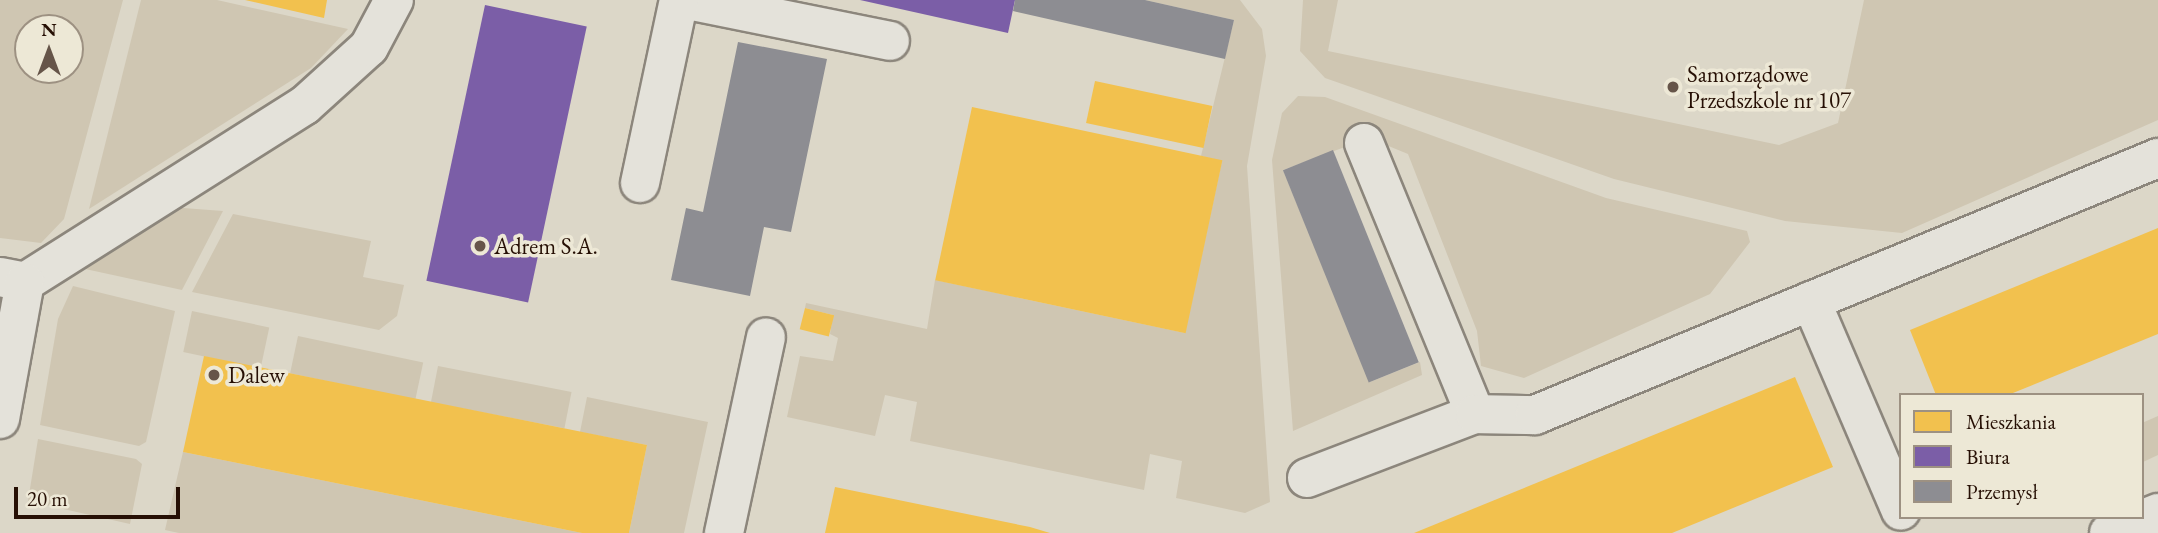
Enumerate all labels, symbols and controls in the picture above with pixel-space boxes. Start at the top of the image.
north arrow [14,14,84,84]
text: N [41,17,57,42]
place label: Samorządowe Przedszkole nr 107 [1687,60,1851,114]
marker: Samorządowe Przedszkole nr 107 [1665,79,1681,95]
place label: Adrem S.A. [494,232,598,260]
marker: Adrem S.A. [472,238,488,254]
place label: Dalew [228,361,285,389]
marker: Dalew [206,367,222,383]
legend [1899,393,2144,519]
text: Mieszkania [1966,408,2056,435]
text: Biura [1966,443,2010,470]
scale bar [18,474,184,518]
text: Przemysł [1966,478,2038,505]
text: 20 m [27,485,68,512]

